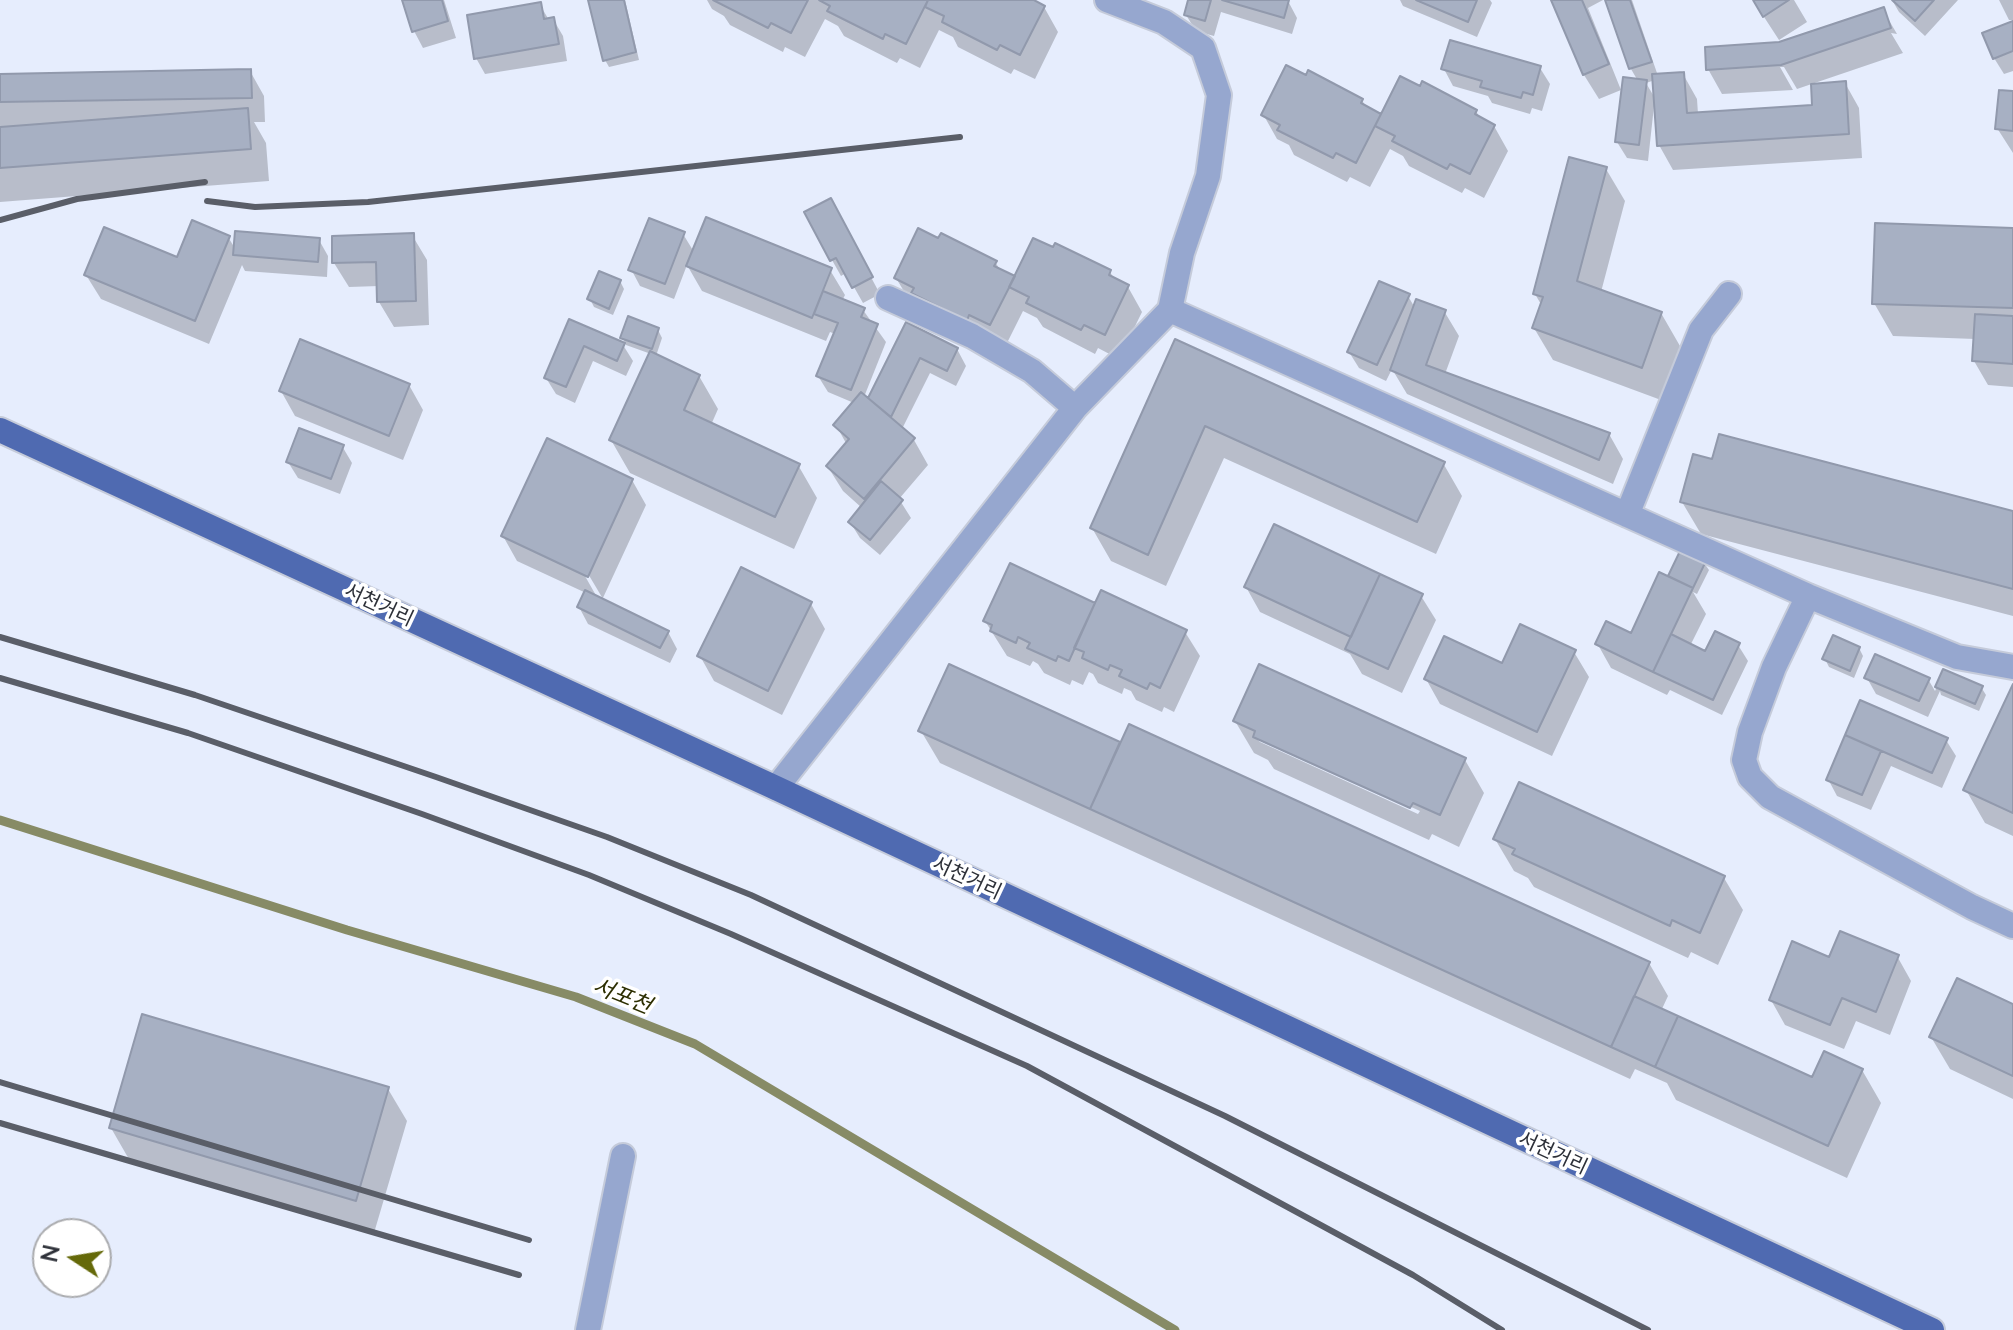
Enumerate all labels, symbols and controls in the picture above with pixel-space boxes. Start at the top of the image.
street label: 서천거리 [341,579,417,631]
street label: 서천거리 [929,852,1005,904]
water label: 서포천 [589,972,655,1020]
street label: 서천거리 [1515,1127,1591,1179]
north arrow [32,1218,112,1298]
text: N [35,1242,65,1264]

